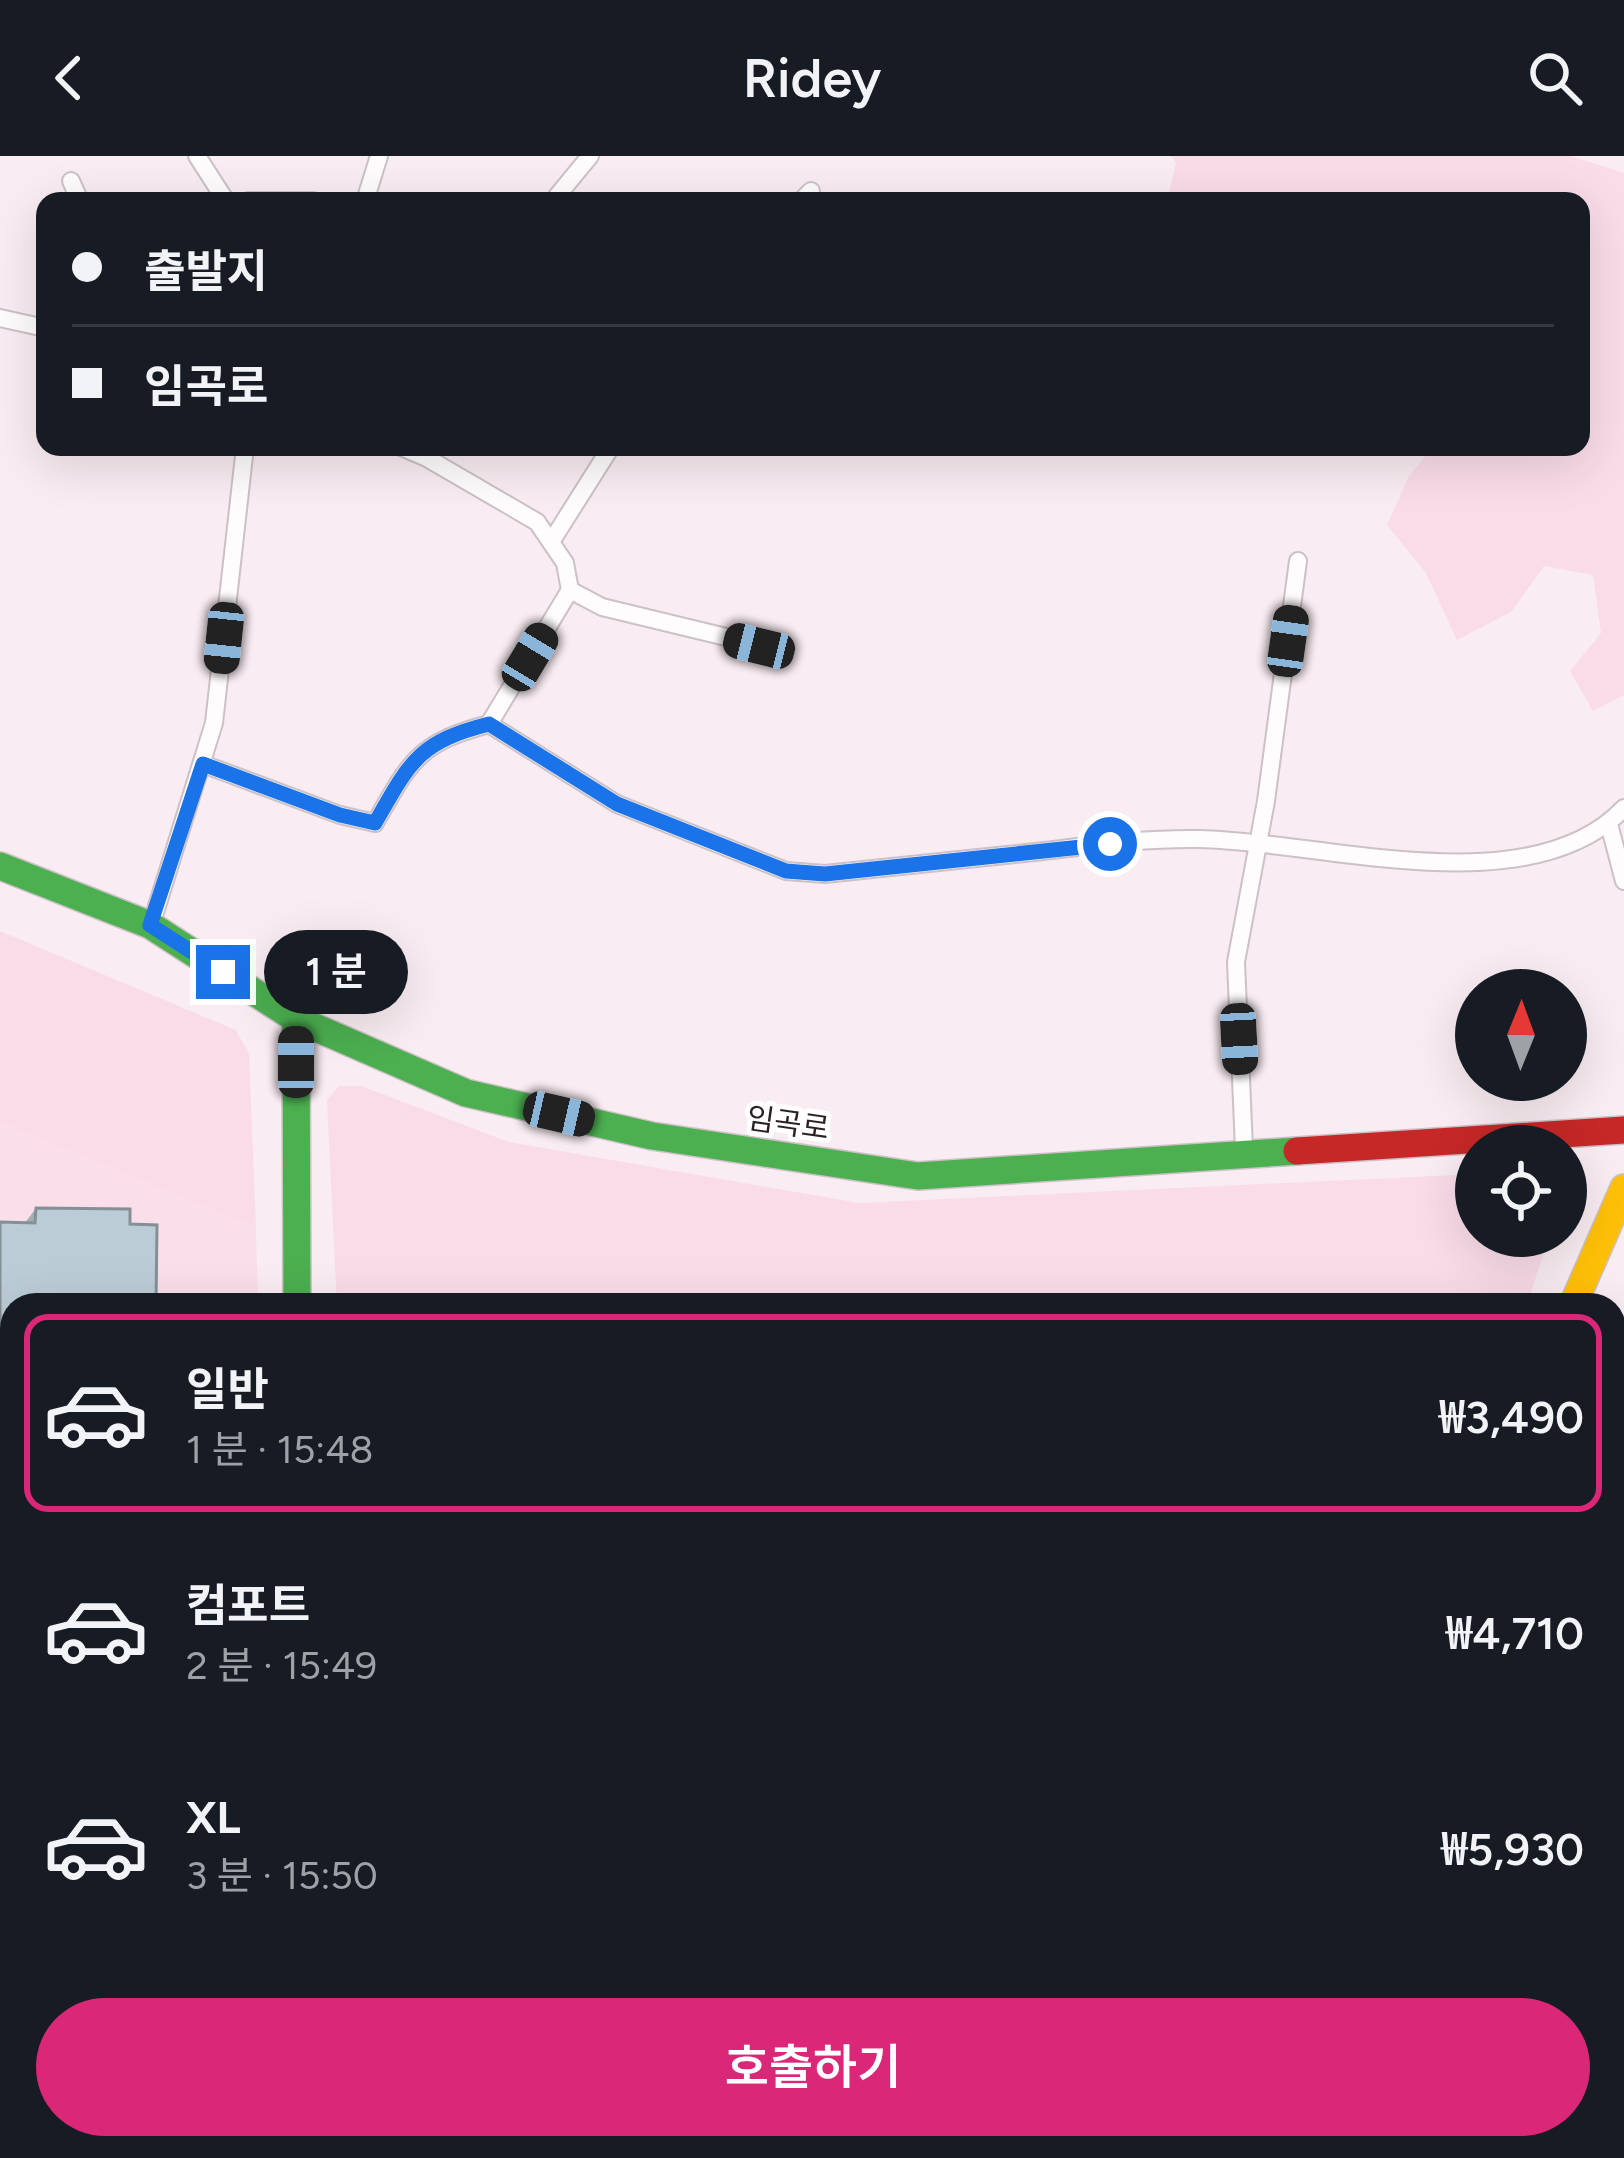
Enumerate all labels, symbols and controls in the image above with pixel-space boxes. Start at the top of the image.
icon: back [36,45,102,111]
icon: search [1522,45,1588,111]
text: Ridey [743,46,881,111]
text: 출발지 [144,244,268,298]
text: 임곡로 [144,359,268,413]
car [202,600,246,676]
car [1265,603,1311,679]
car [496,617,564,697]
car [720,620,798,672]
route start [1083,817,1137,871]
callout: 1 분 [265,930,409,1014]
route end [196,945,250,999]
text: 1 분 [305,948,367,995]
north arrow [1455,969,1587,1101]
map controls [1455,969,1587,1257]
car [1219,1002,1259,1076]
car [278,1026,314,1098]
car [520,1088,598,1140]
street label: 임곡로 [744,1099,832,1147]
button: locate [1455,1125,1587,1257]
icon: car [42,1359,150,1467]
text: 일반 [186,1362,269,1416]
text: ₩3,490 [1439,1390,1584,1444]
text: 1 분 · 15:48 [186,1426,373,1473]
icon: car [42,1575,150,1683]
text: 컴포트 [186,1578,310,1632]
text: ₩4,710 [1446,1606,1584,1660]
text: 2 분 · 15:49 [186,1642,377,1689]
text: XL [186,1790,241,1844]
icon: car [42,1791,150,1899]
text: ₩5,930 [1441,1822,1584,1876]
text: 3 분 · 15:50 [186,1852,378,1899]
button: 호출하기 [36,1998,1590,2136]

